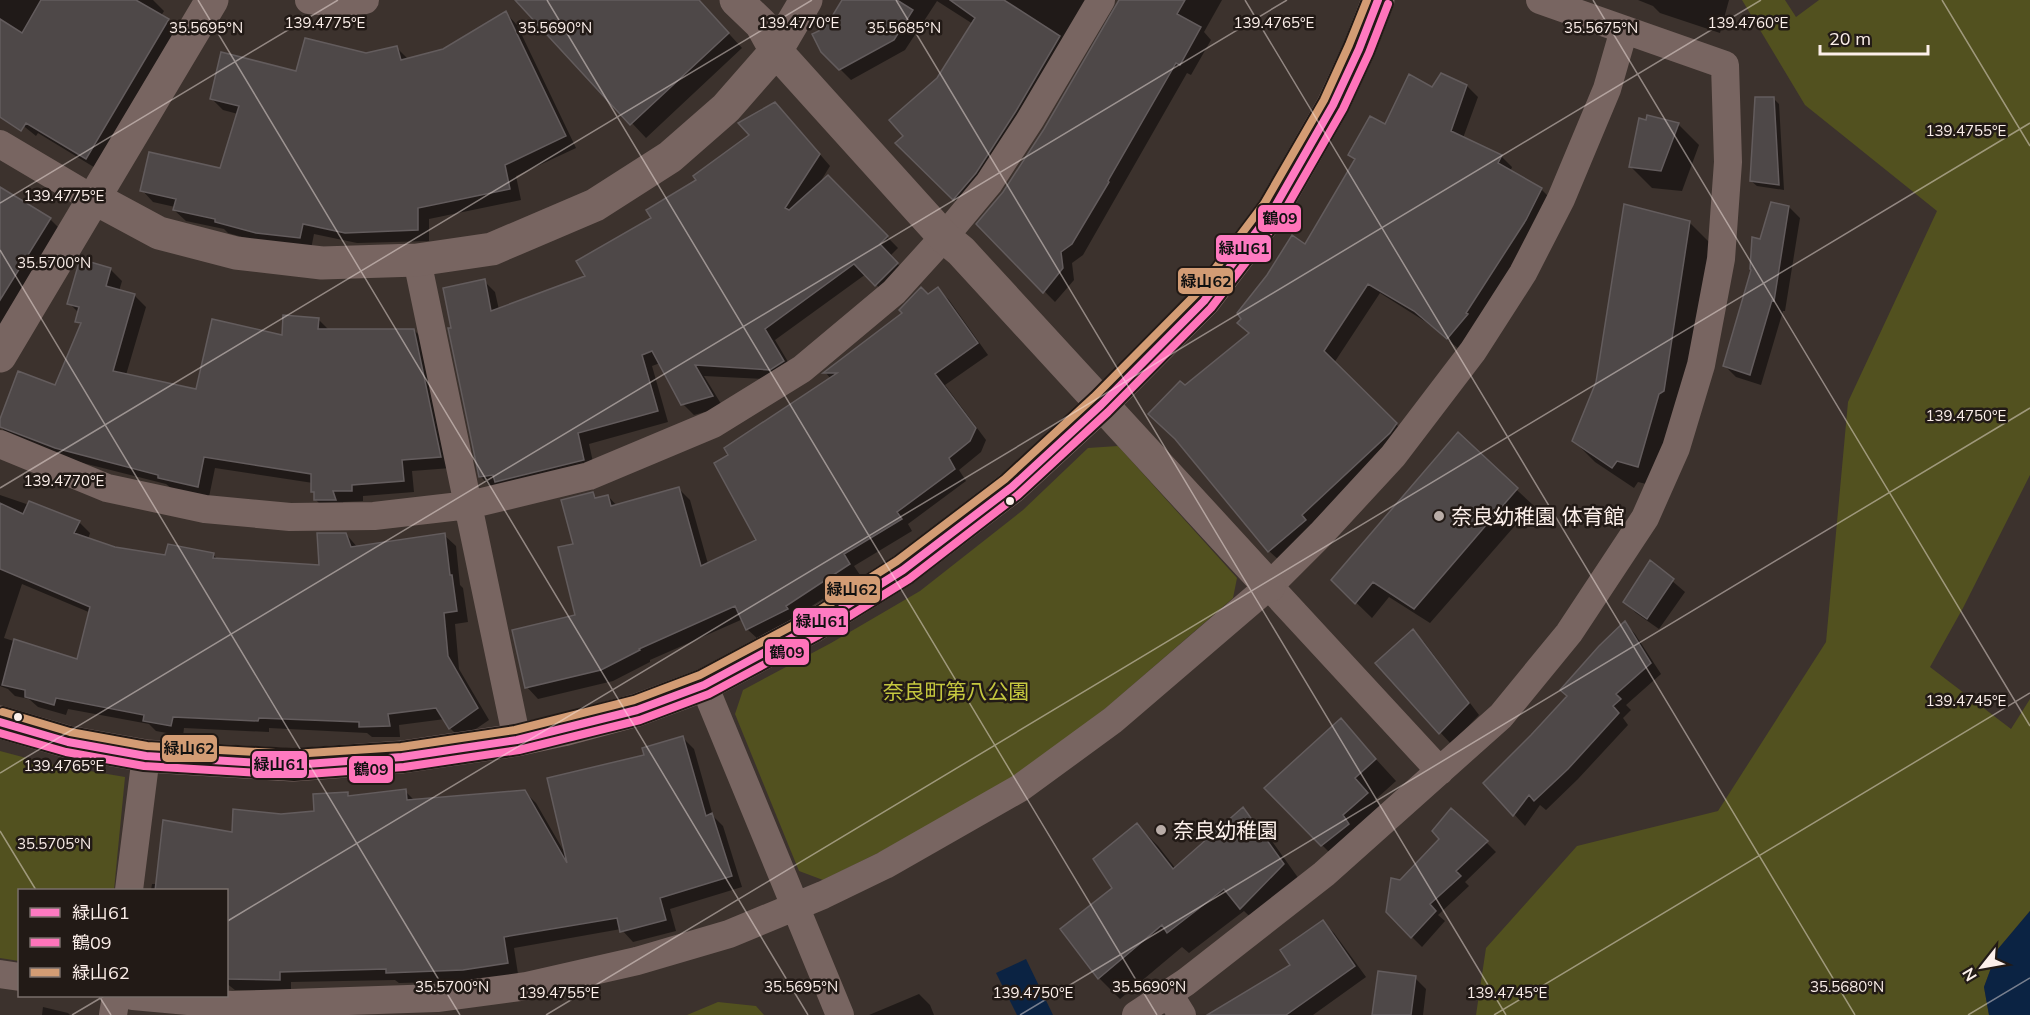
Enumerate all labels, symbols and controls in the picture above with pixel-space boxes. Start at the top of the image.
text: 139.4775°E [285,13,366,32]
text: 139.4770°E [759,13,840,32]
text: 139.4765°E [1234,13,1315,32]
text: 139.4760°E [1708,13,1789,32]
text: 35.5695°N [169,18,243,37]
text: 35.5690°N [518,18,592,37]
text: 35.5685°N [867,18,941,37]
text: 35.5675°N [1564,18,1638,37]
scale bar [1820,18,1928,56]
text: 20 m [1829,27,1871,50]
text: 139.4755°E [1926,121,2007,140]
text: 139.4775°E [24,186,105,205]
line badge: 鶴09 [1257,204,1302,233]
text: 鶴09 [1262,208,1298,228]
line badge: 緑山61 [1215,234,1272,263]
text: 緑山61 [1218,238,1270,258]
text: 35.5700°N [17,253,91,272]
line badge: 緑山62 [1177,267,1234,295]
text: 緑山62 [1180,271,1232,291]
text: 139.4750°E [1926,406,2007,425]
text: 139.4770°E [24,471,105,490]
unlabelled marker [1004,495,1016,507]
place label: 奈良幼稚園 体育館 [1451,503,1624,529]
marker: 奈良幼稚園 体育館 [1432,509,1446,523]
line badge: 緑山62 [824,575,881,604]
text: 緑山62 [826,579,878,599]
line badge: 緑山61 [792,607,849,636]
text: 緑山61 [795,611,847,631]
line badge: 鶴09 [764,638,810,666]
text: 鶴09 [769,642,805,662]
park label: 奈良町第八公園 [883,678,1030,704]
text: 139.4745°E [1926,691,2007,710]
unlabelled marker [12,711,24,723]
line badge: 緑山62 [161,734,218,763]
text: 緑山62 [163,738,215,758]
line badge: 緑山61 [251,750,308,779]
text: 緑山61 [253,754,305,774]
line badge: 鶴09 [348,755,394,784]
text: 139.4765°E [24,756,105,775]
text: 鶴09 [353,759,389,779]
place label: 奈良幼稚園 [1173,817,1278,843]
marker: 奈良幼稚園 [1154,823,1168,837]
text: 35.5705°N [17,834,91,853]
legend [18,889,228,997]
text: 緑山61 [72,901,130,924]
text: 鶴09 [72,931,112,954]
north arrow [1952,937,2012,997]
text: 緑山62 [72,961,130,984]
text: N [1957,964,1981,985]
text: 35.5700°N [415,977,489,996]
text: 35.5695°N [764,977,838,996]
text: 35.5690°N [1112,977,1186,996]
text: 35.5680°N [1810,977,1884,996]
text: 139.4755°E [519,983,600,1002]
text: 139.4750°E [993,983,1074,1002]
text: 139.4745°E [1467,983,1548,1002]

